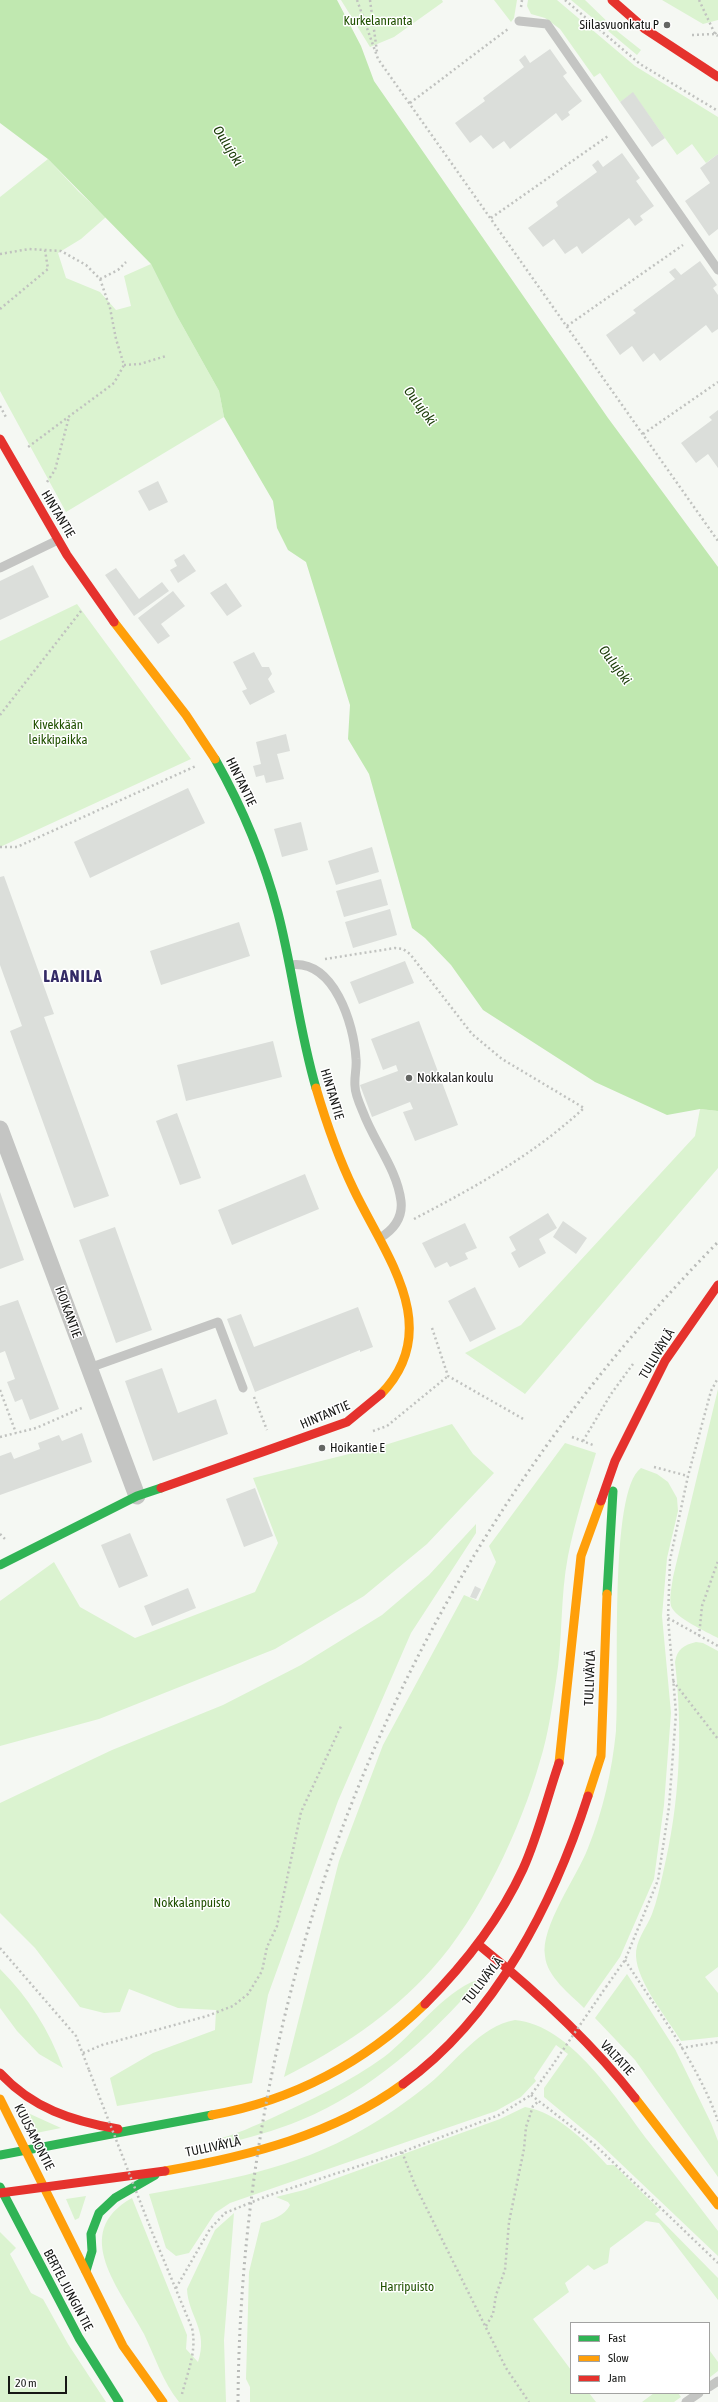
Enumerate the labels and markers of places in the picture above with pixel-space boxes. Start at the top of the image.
place label: Siilasvuonkatu P [579,17,659,33]
marker: Siilasvuonkatu P [662,20,672,30]
place label: Nokkalan koulu [417,1070,493,1086]
marker: Nokkalan koulu [404,1073,414,1083]
place label: Hoikantie E [330,1440,385,1456]
marker: Hoikantie E [317,1443,327,1453]

